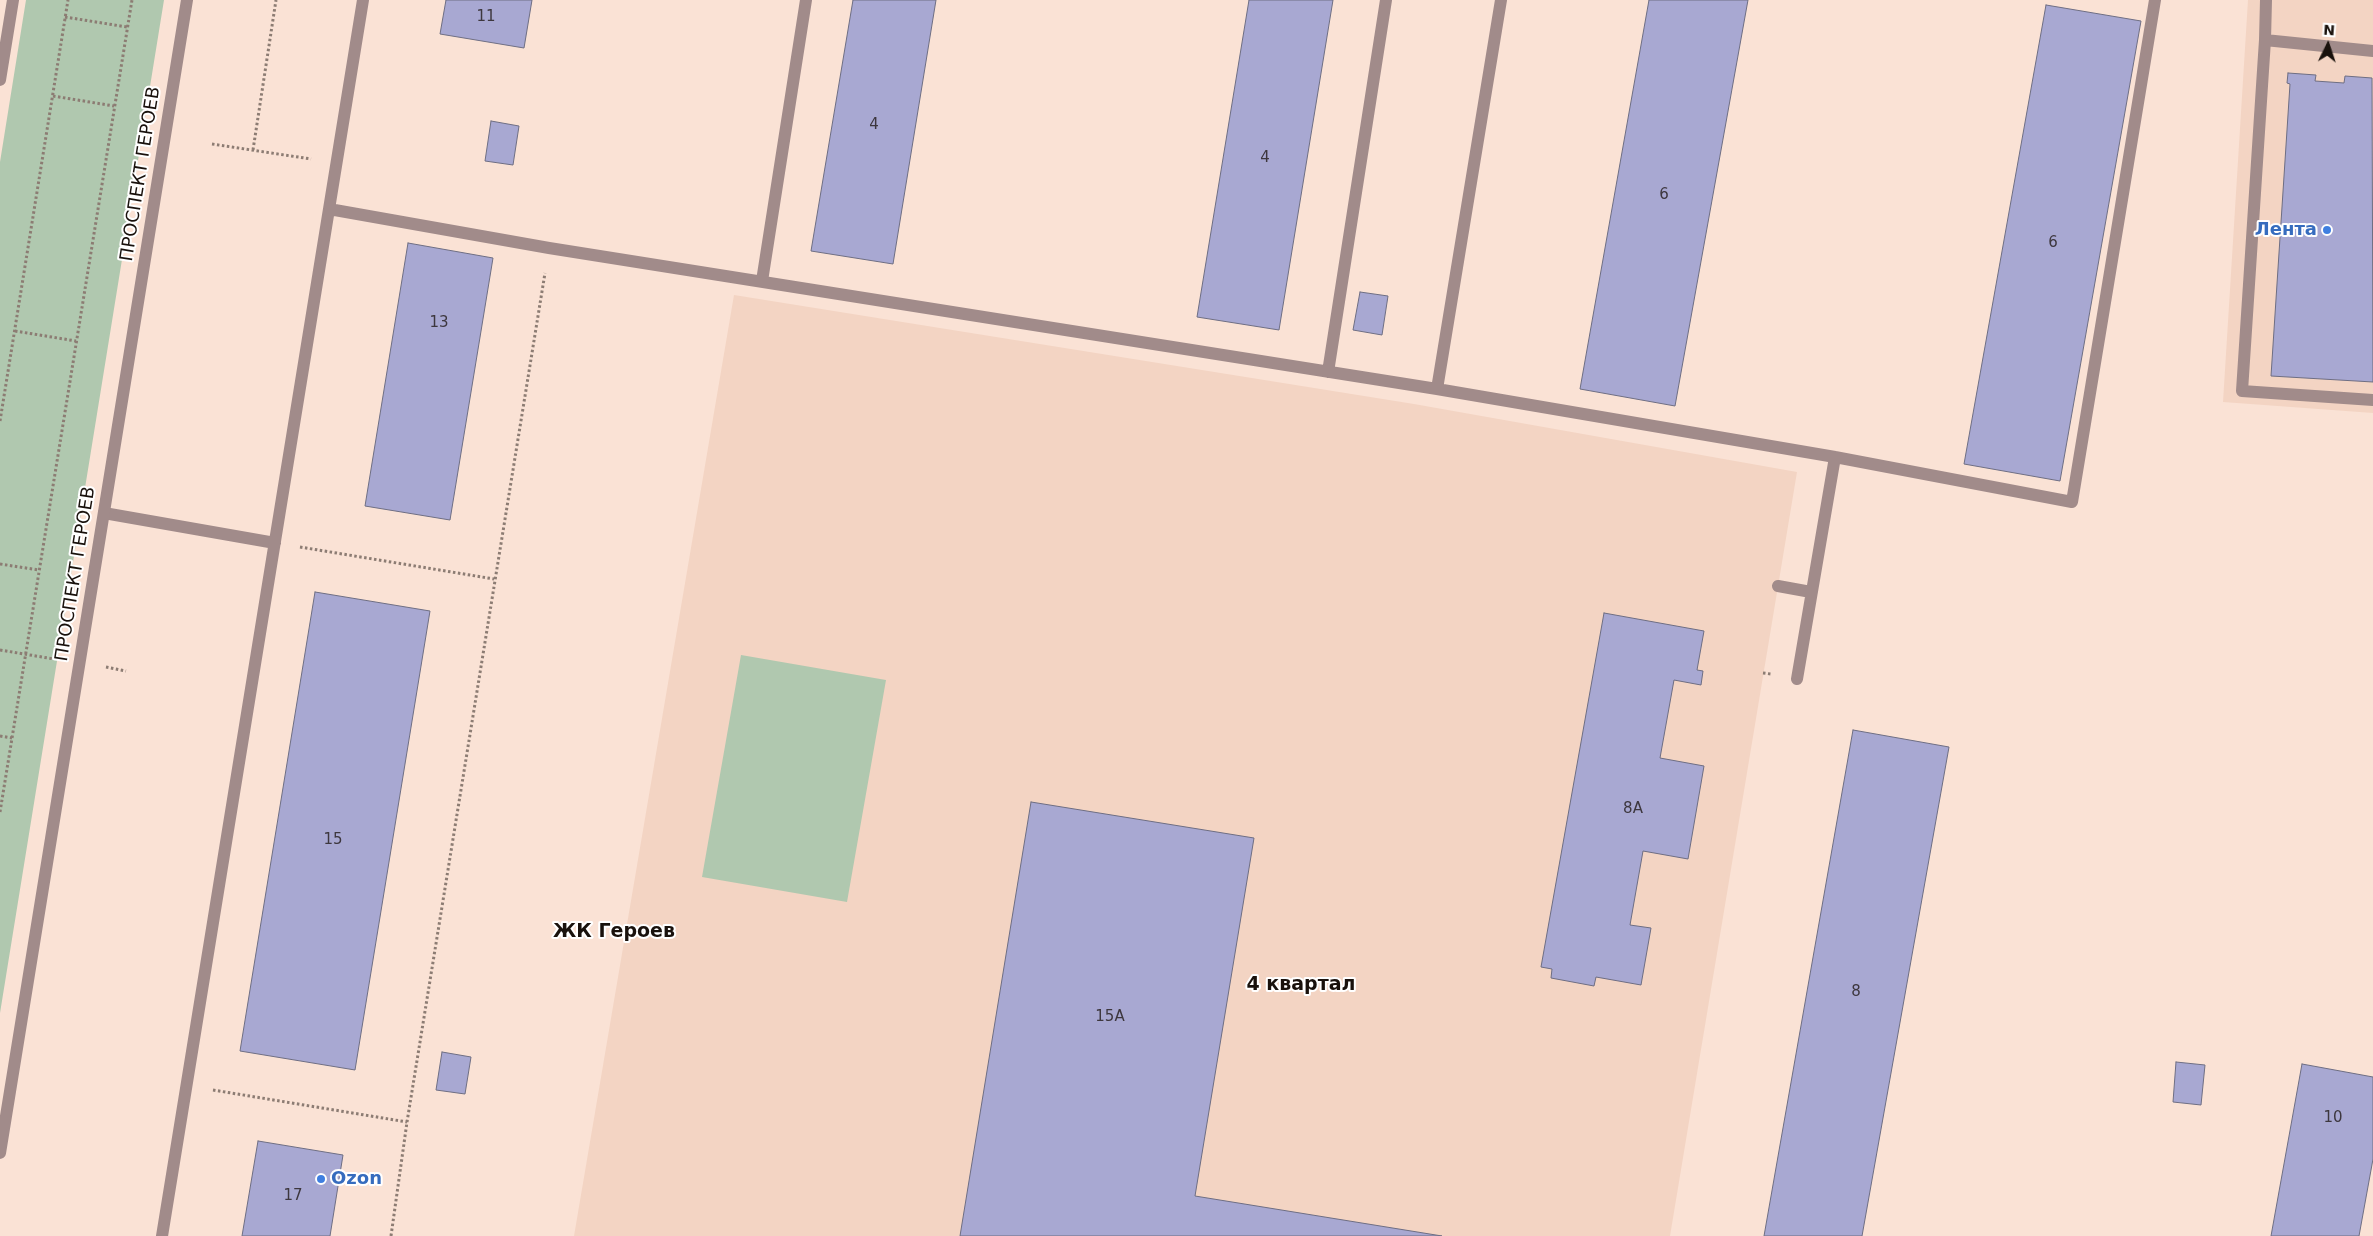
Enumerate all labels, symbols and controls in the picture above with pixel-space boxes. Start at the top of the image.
house number: 11 [476,8,496,26]
north arrow [2303,20,2353,70]
text: N [2323,22,2335,38]
street label: ПРОСПЕКТ ГЕРОЕВ [117,85,165,263]
house number: 4 [869,116,879,134]
house number: 4 [1260,149,1270,167]
house number: 6 [1659,186,1669,204]
place label: Лента [2255,219,2317,241]
marker: Лента [2321,224,2333,236]
house number: 6 [2048,234,2058,252]
house number: 13 [429,314,449,332]
street label: ПРОСПЕКТ ГЕРОЕВ [52,485,100,663]
house number: 8А [1623,800,1643,818]
house number: 15 [323,831,343,849]
district label: ЖК Героев [553,921,675,943]
district label: 4 квартал [1247,974,1355,996]
house number: 8 [1851,983,1861,1001]
house number: 15А [1095,1008,1125,1026]
house number: 10 [2323,1109,2343,1127]
place label: Ozon [331,1168,382,1190]
marker: Ozon [315,1173,327,1185]
house number: 17 [283,1187,303,1205]

